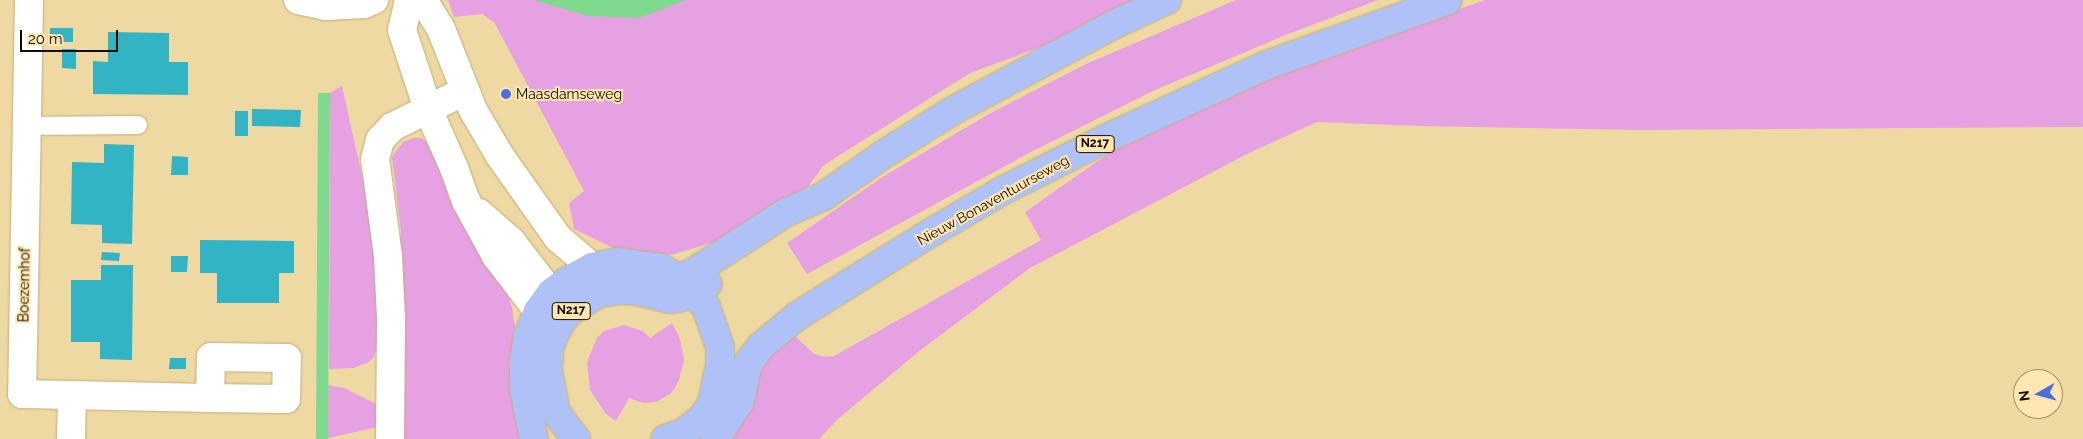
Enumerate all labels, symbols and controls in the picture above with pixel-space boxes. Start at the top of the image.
scale bar [22,20,120,52]
text: 20 m [28,30,63,48]
place label: Maasdamseweg [516,86,622,102]
marker: Maasdamseweg [500,88,512,100]
road number: N217 [1075,134,1115,154]
street label: Nieuw Bonaventuurseweg [914,151,1072,249]
street label: Boezemhof [15,248,33,322]
road number: N217 [551,302,591,321]
north arrow [2013,369,2063,419]
text: N [2016,389,2033,402]

